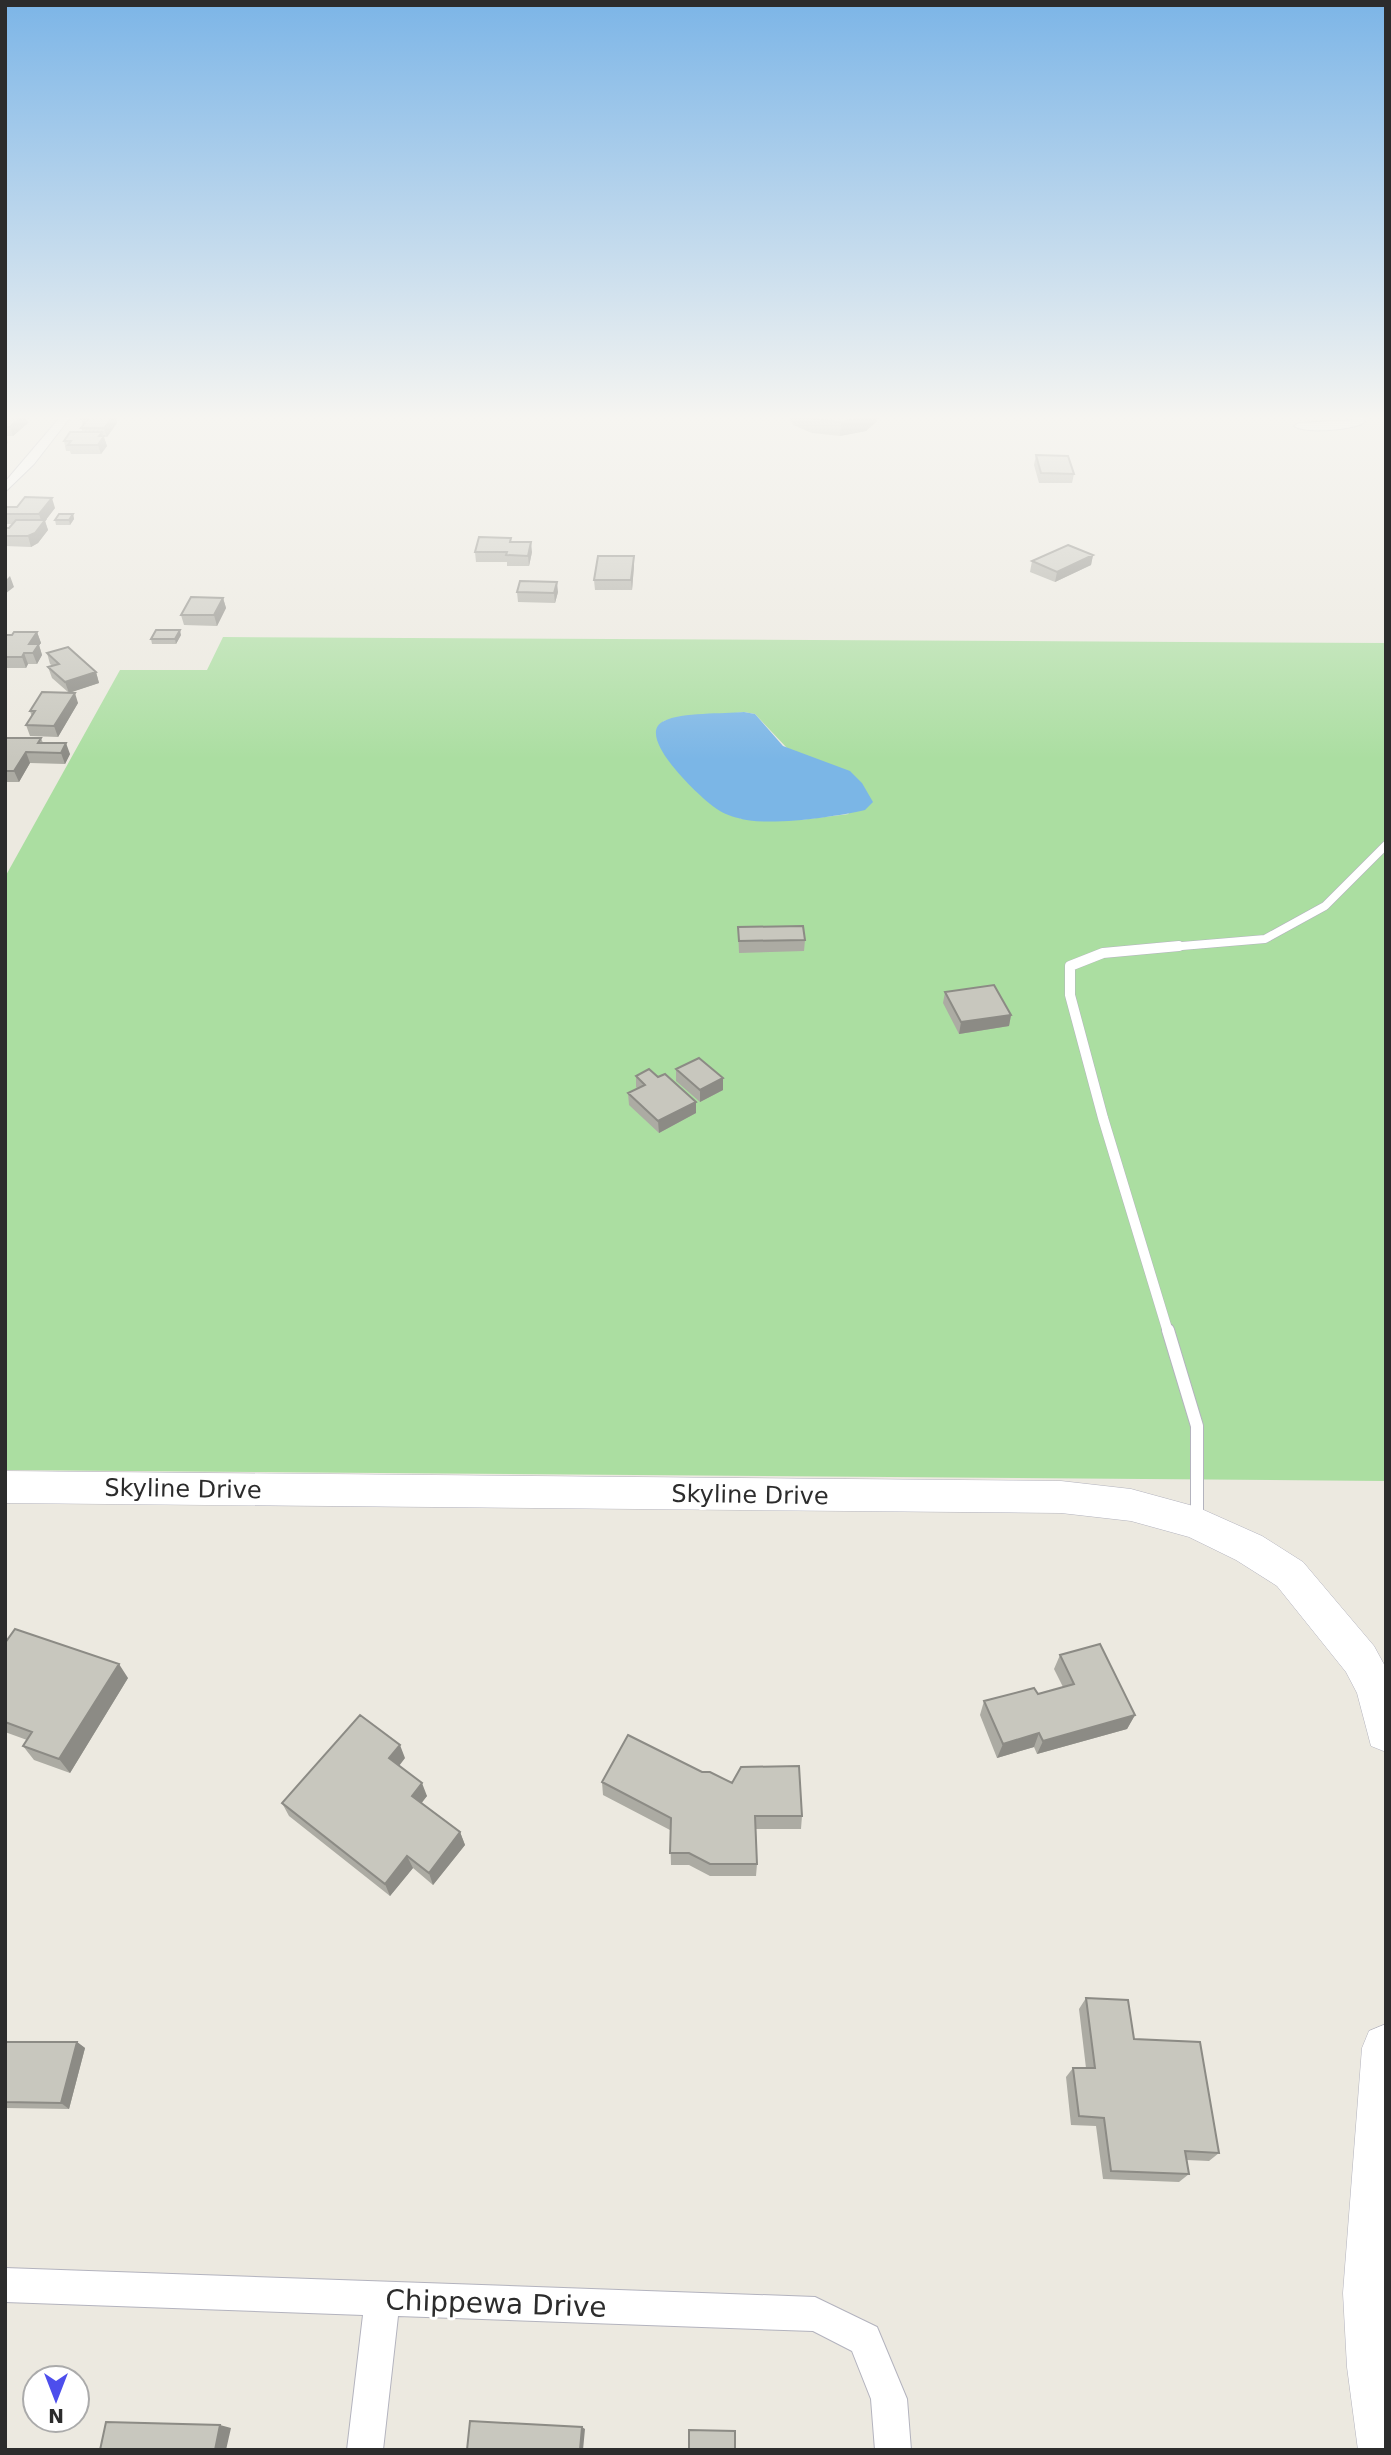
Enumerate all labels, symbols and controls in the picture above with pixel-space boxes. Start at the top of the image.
street label: Skyline Drive [104,1474,262,1504]
street label: Skyline Drive [671,1480,829,1510]
street label: Chippewa Drive [385,2283,607,2324]
north arrow [21,2364,91,2434]
text: N [48,2405,64,2427]

